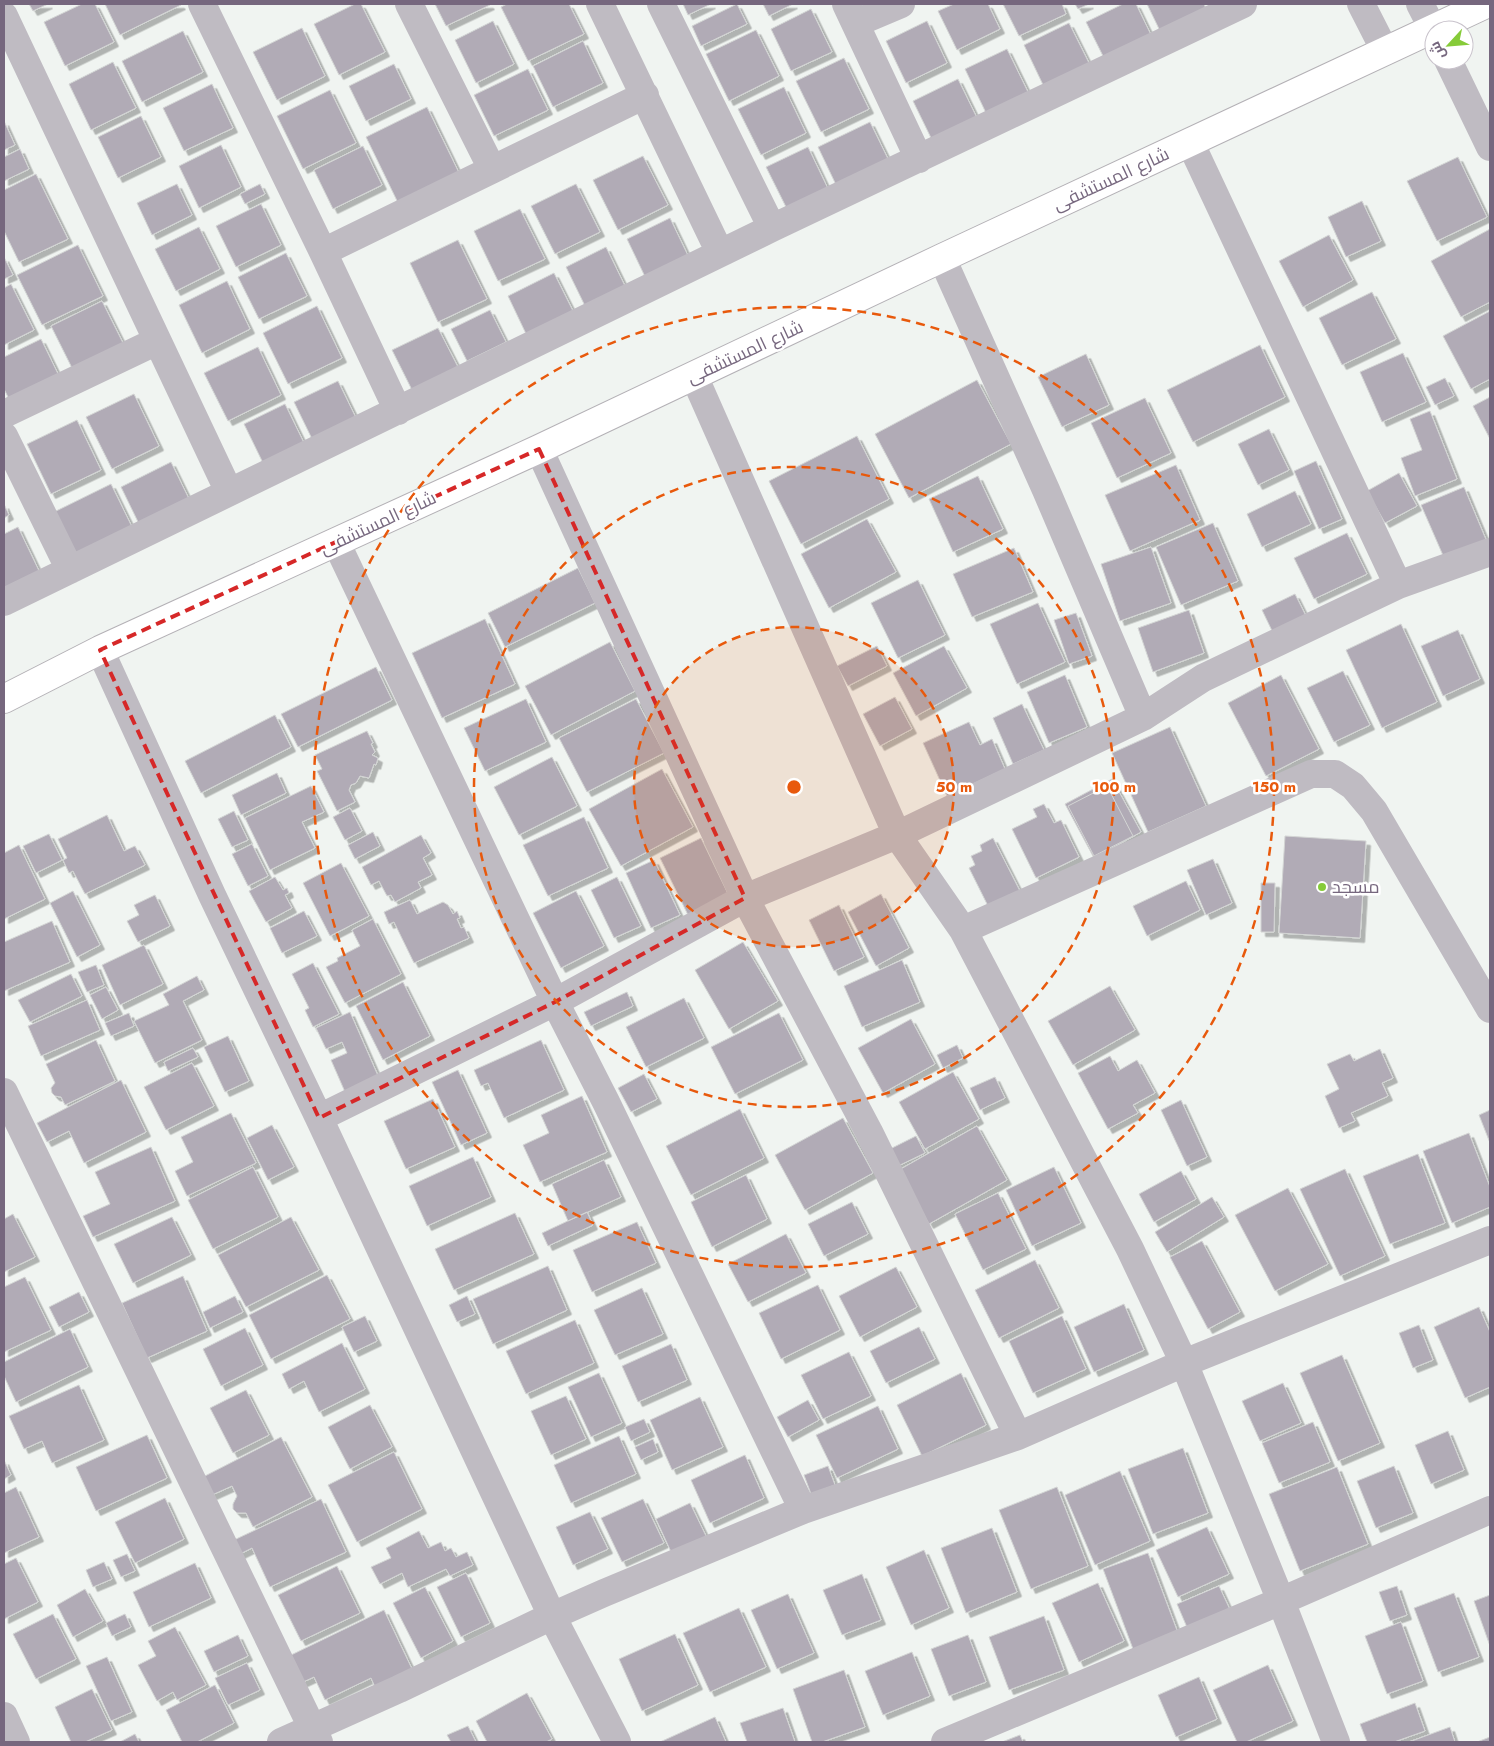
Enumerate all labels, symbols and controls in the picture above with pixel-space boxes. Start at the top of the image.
north arrow [1424,20,1474,70]
text: ش [1424,38,1450,63]
street label: شارع المستشفى [1048,141,1174,217]
street label: شارع المستشفى [682,314,808,390]
street label: شارع المستشفى [315,485,441,561]
text: 50 m [936,776,972,798]
text: 100 m [1092,776,1136,798]
text: 150 m [1252,776,1296,798]
centre of rings [785,778,803,796]
place label: مسجد [1332,874,1380,900]
marker: مسجد [1316,881,1328,893]

